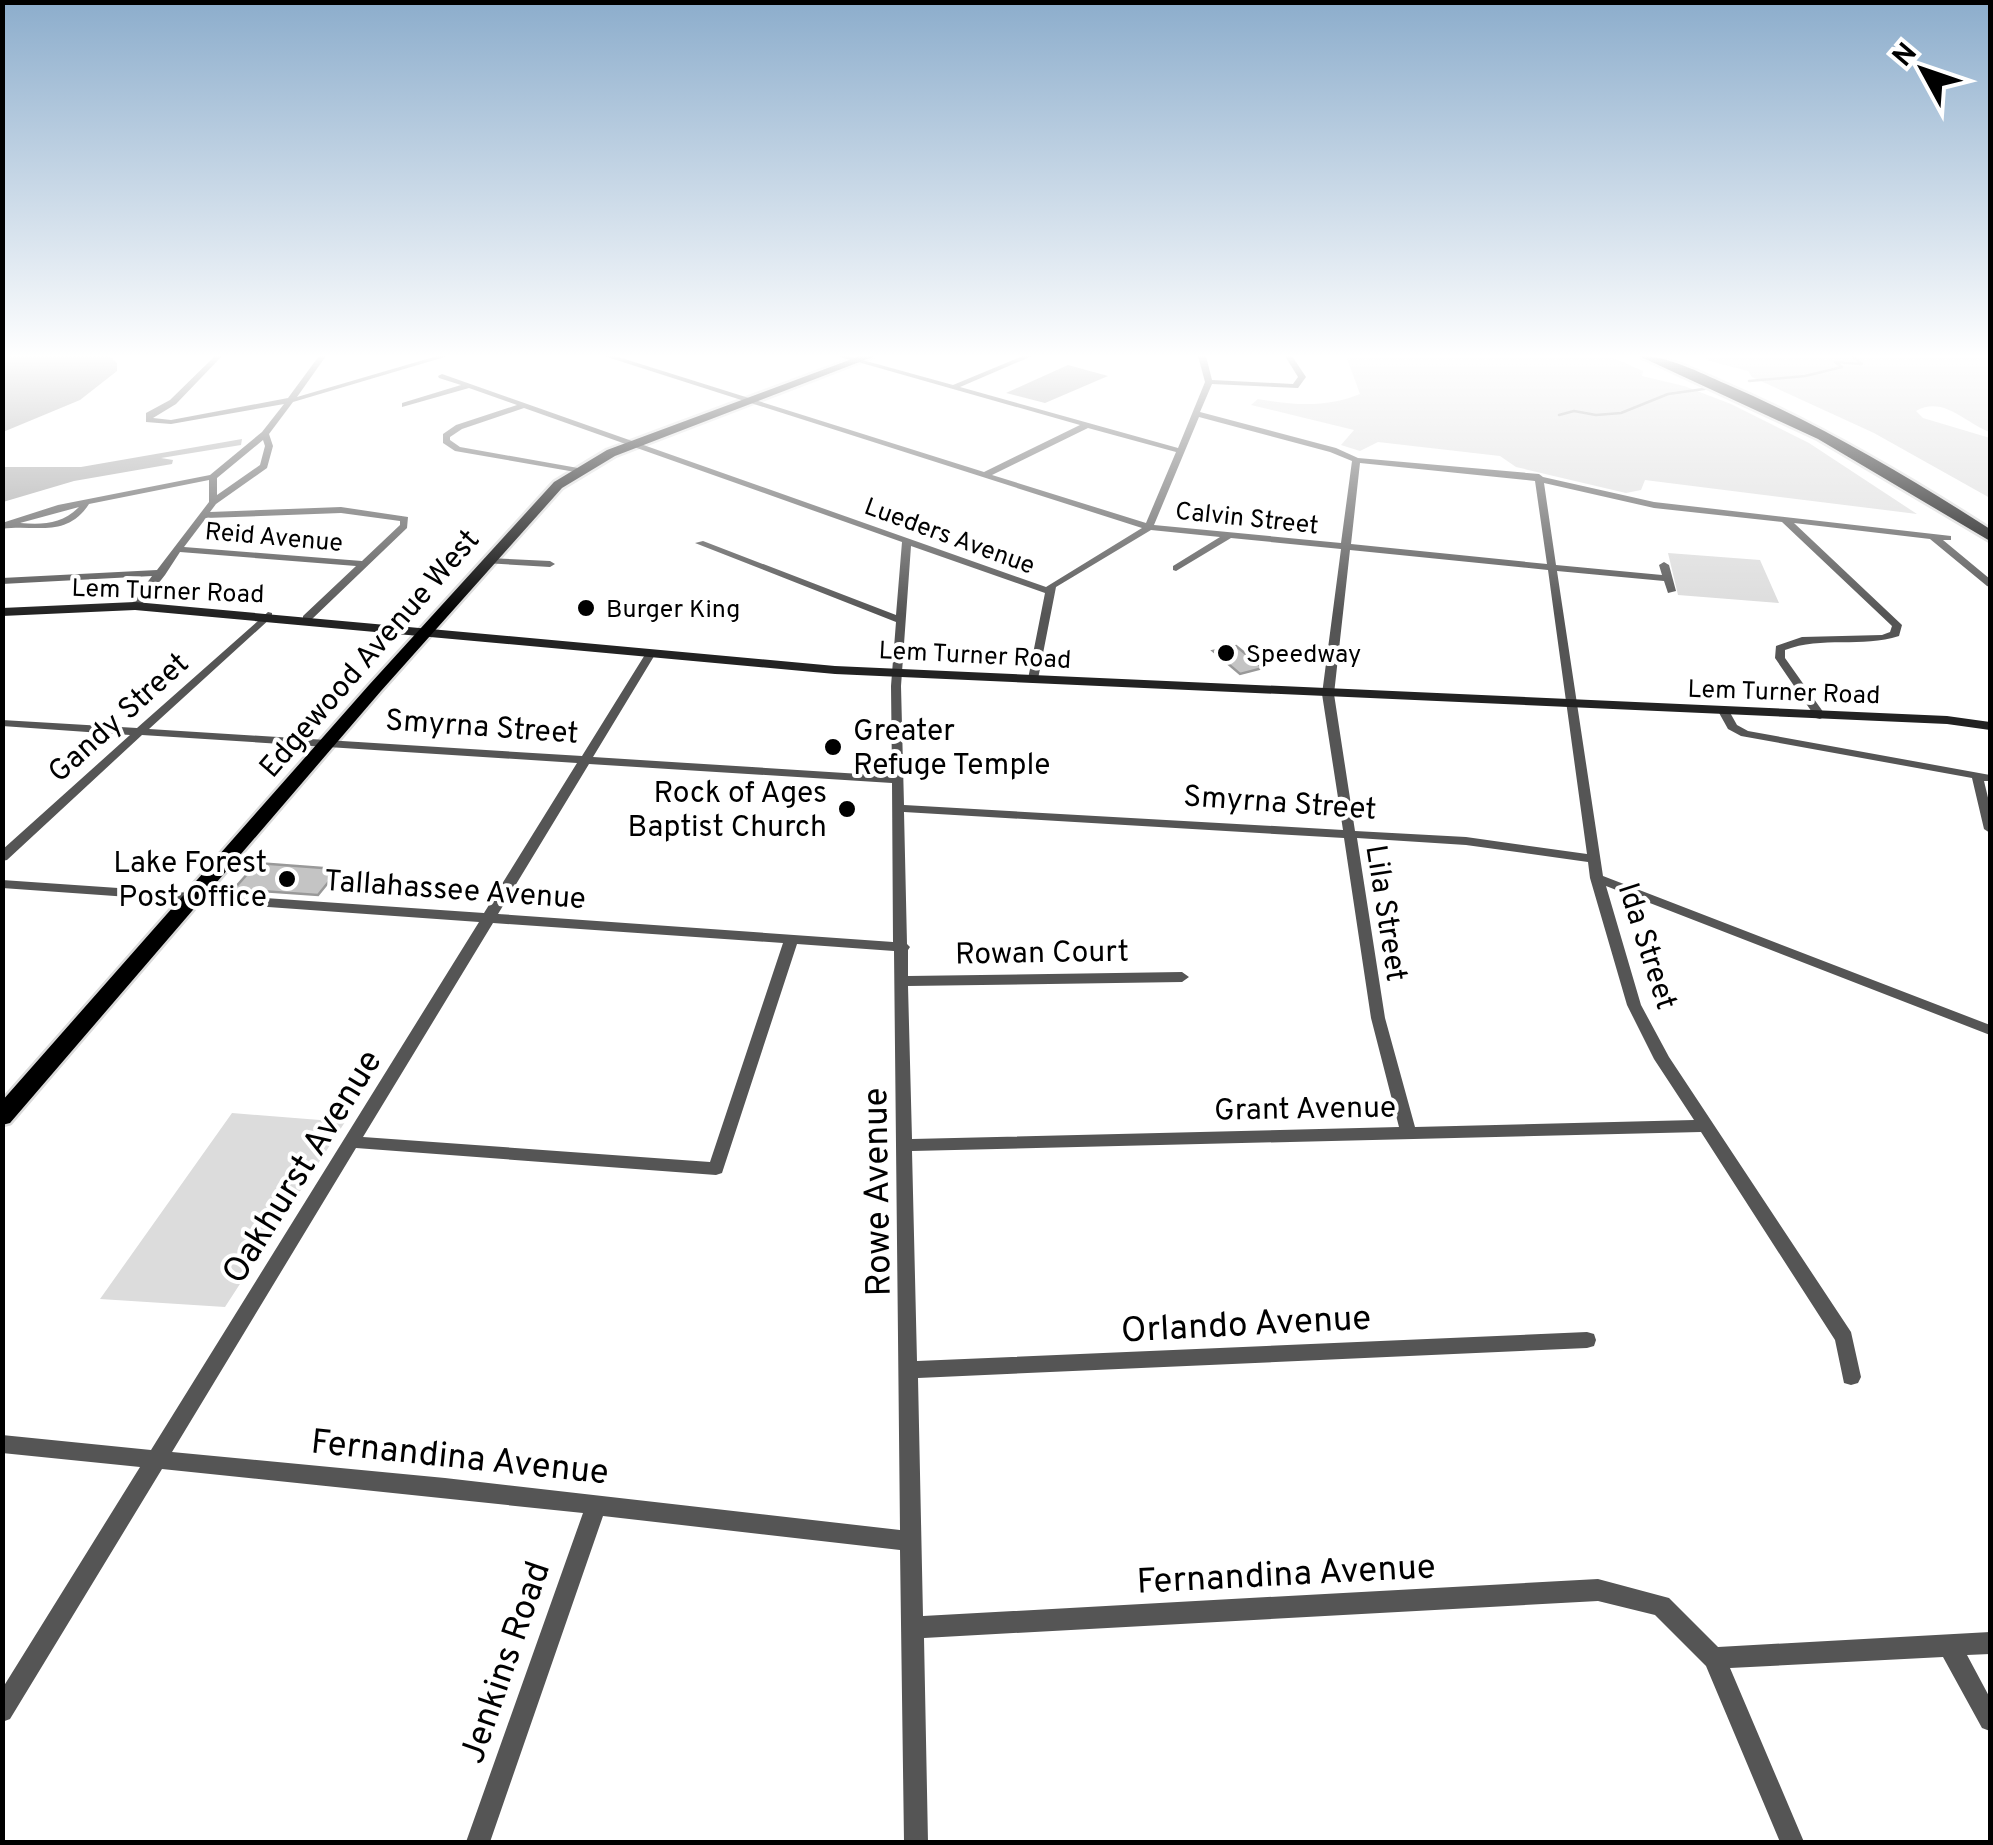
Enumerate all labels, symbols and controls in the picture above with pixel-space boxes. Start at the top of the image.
north arrow [1873,20,1973,120]
text: N [1886,37,1926,75]
street label: Lueders Avenue [859,492,1039,584]
street label: Calvin Street [1174,497,1320,543]
street label: Reid Avenue [203,517,344,561]
street label: Edgewood Avenue West [253,523,489,786]
street label: Lem Turner Road [71,574,265,612]
place label: Burger King [606,595,740,627]
marker: Burger King [575,597,597,619]
street label: Lem Turner Road [878,636,1072,678]
place label: Speedway [1246,640,1361,672]
marker: Speedway [1215,642,1237,664]
street label: Gandy Street [42,646,198,792]
street label: Lem Turner Road [1687,675,1881,713]
street label: Smyrna Street [384,703,580,754]
place label: Greater Refuge Temple [853,714,1051,785]
marker: Greater Refuge Temple [822,736,844,758]
place label: Rock of Ages Baptist Church [627,776,827,847]
street label: Smyrna Street [1182,779,1378,830]
marker: Rock of Ages Baptist Church [836,798,858,820]
street label: Lila Street [1355,843,1414,984]
place label: Lake Forest Post Office [113,846,267,917]
street label: Tallahassee Avenue [323,864,587,919]
marker: Lake Forest Post Office [276,868,298,890]
street label: Ida Street [1608,879,1683,1015]
street label: Rowan Court [955,934,1129,975]
street label: Oakhurst Avenue [214,1042,393,1293]
street label: Rowe Avenue [855,1087,903,1297]
street label: Grant Avenue [1214,1090,1396,1131]
street label: Orlando Avenue [1120,1297,1372,1355]
street label: Fernandina Avenue [309,1421,611,1496]
street label: Fernandina Avenue [1136,1546,1437,1606]
street label: Jenkins Road [452,1556,562,1770]

